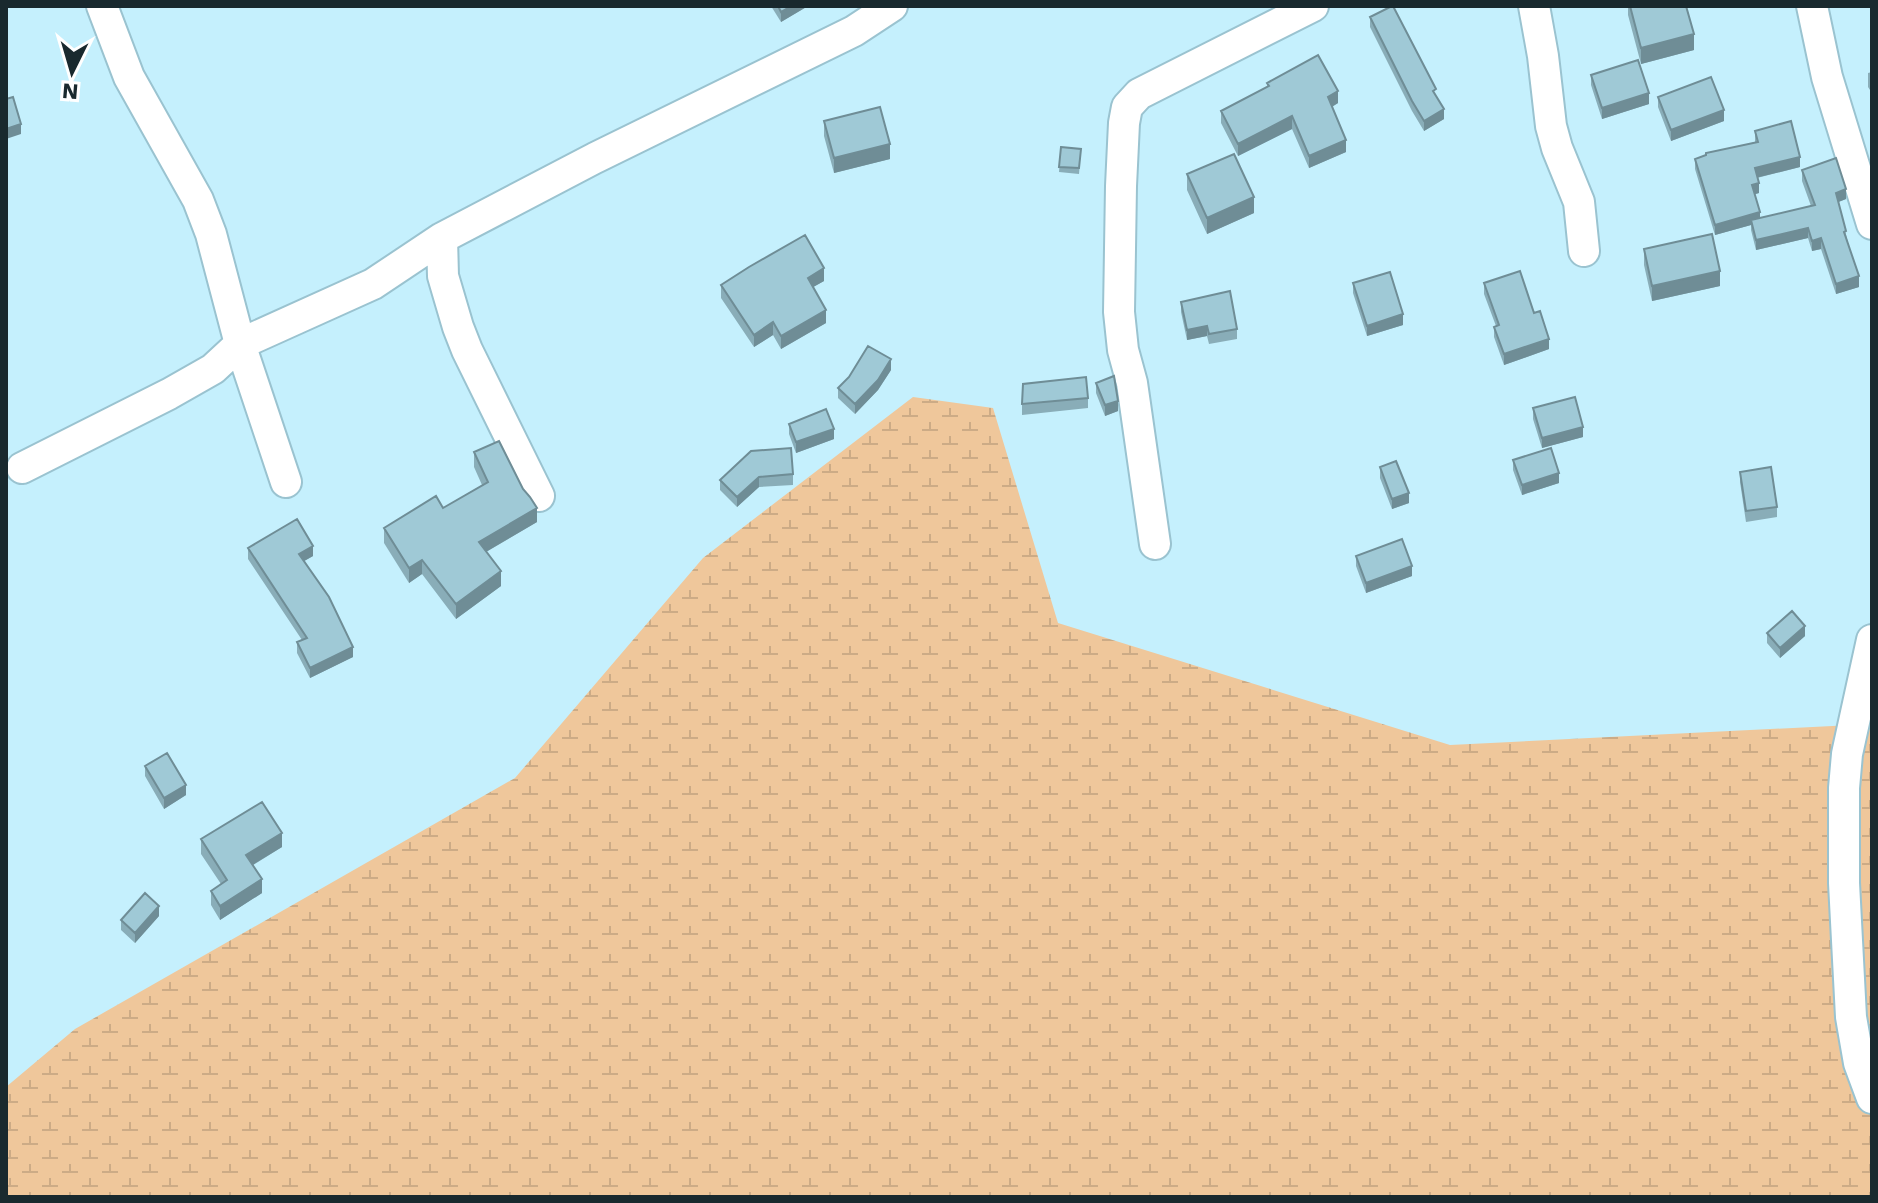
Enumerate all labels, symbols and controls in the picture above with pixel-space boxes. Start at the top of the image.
north arrow [32,32,112,112]
text: N [61,78,80,105]

